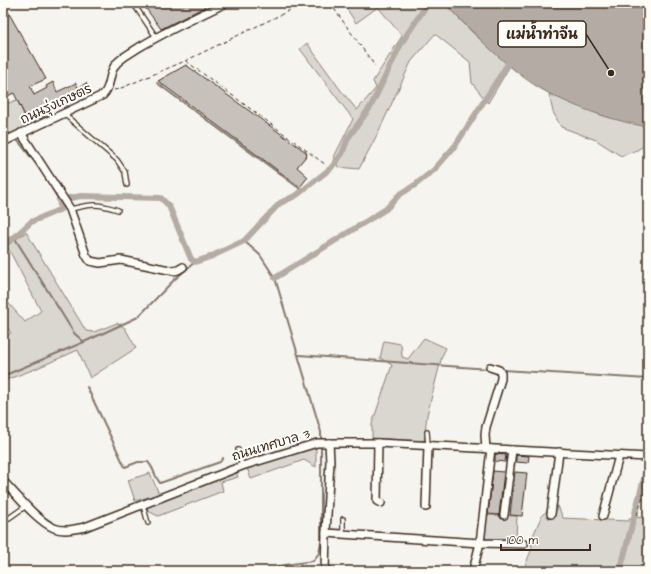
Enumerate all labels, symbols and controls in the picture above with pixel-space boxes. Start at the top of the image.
text: แม่น้ำท่าจีน [506,19,578,45]
callout: แม่น้ำท่าจีน [498,21,586,47]
street label: ถนนรุ่งเกษตร [17,79,95,128]
street label: ถนนเทศบาล 3 [230,424,313,465]
scale bar [501,526,590,552]
text: 100 m [507,532,538,549]

